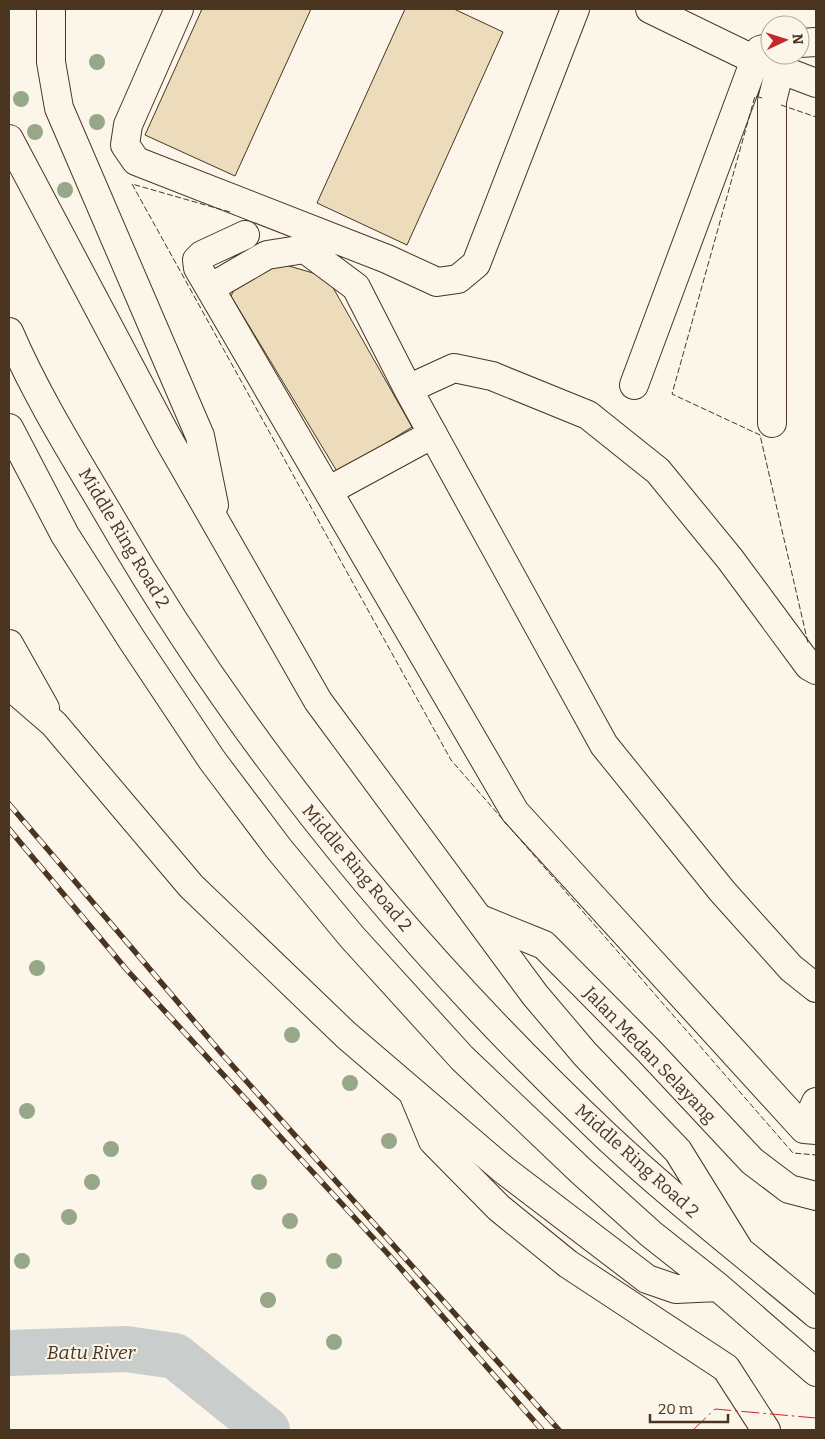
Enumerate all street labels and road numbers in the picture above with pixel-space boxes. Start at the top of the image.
street label: Middle Ring Road 2 [74,464,174,612]
street label: Middle Ring Road 2 [297,800,417,936]
street label: Jalan Medan Selayang [578,981,721,1128]
street label: Middle Ring Road 2 [571,1100,703,1222]

